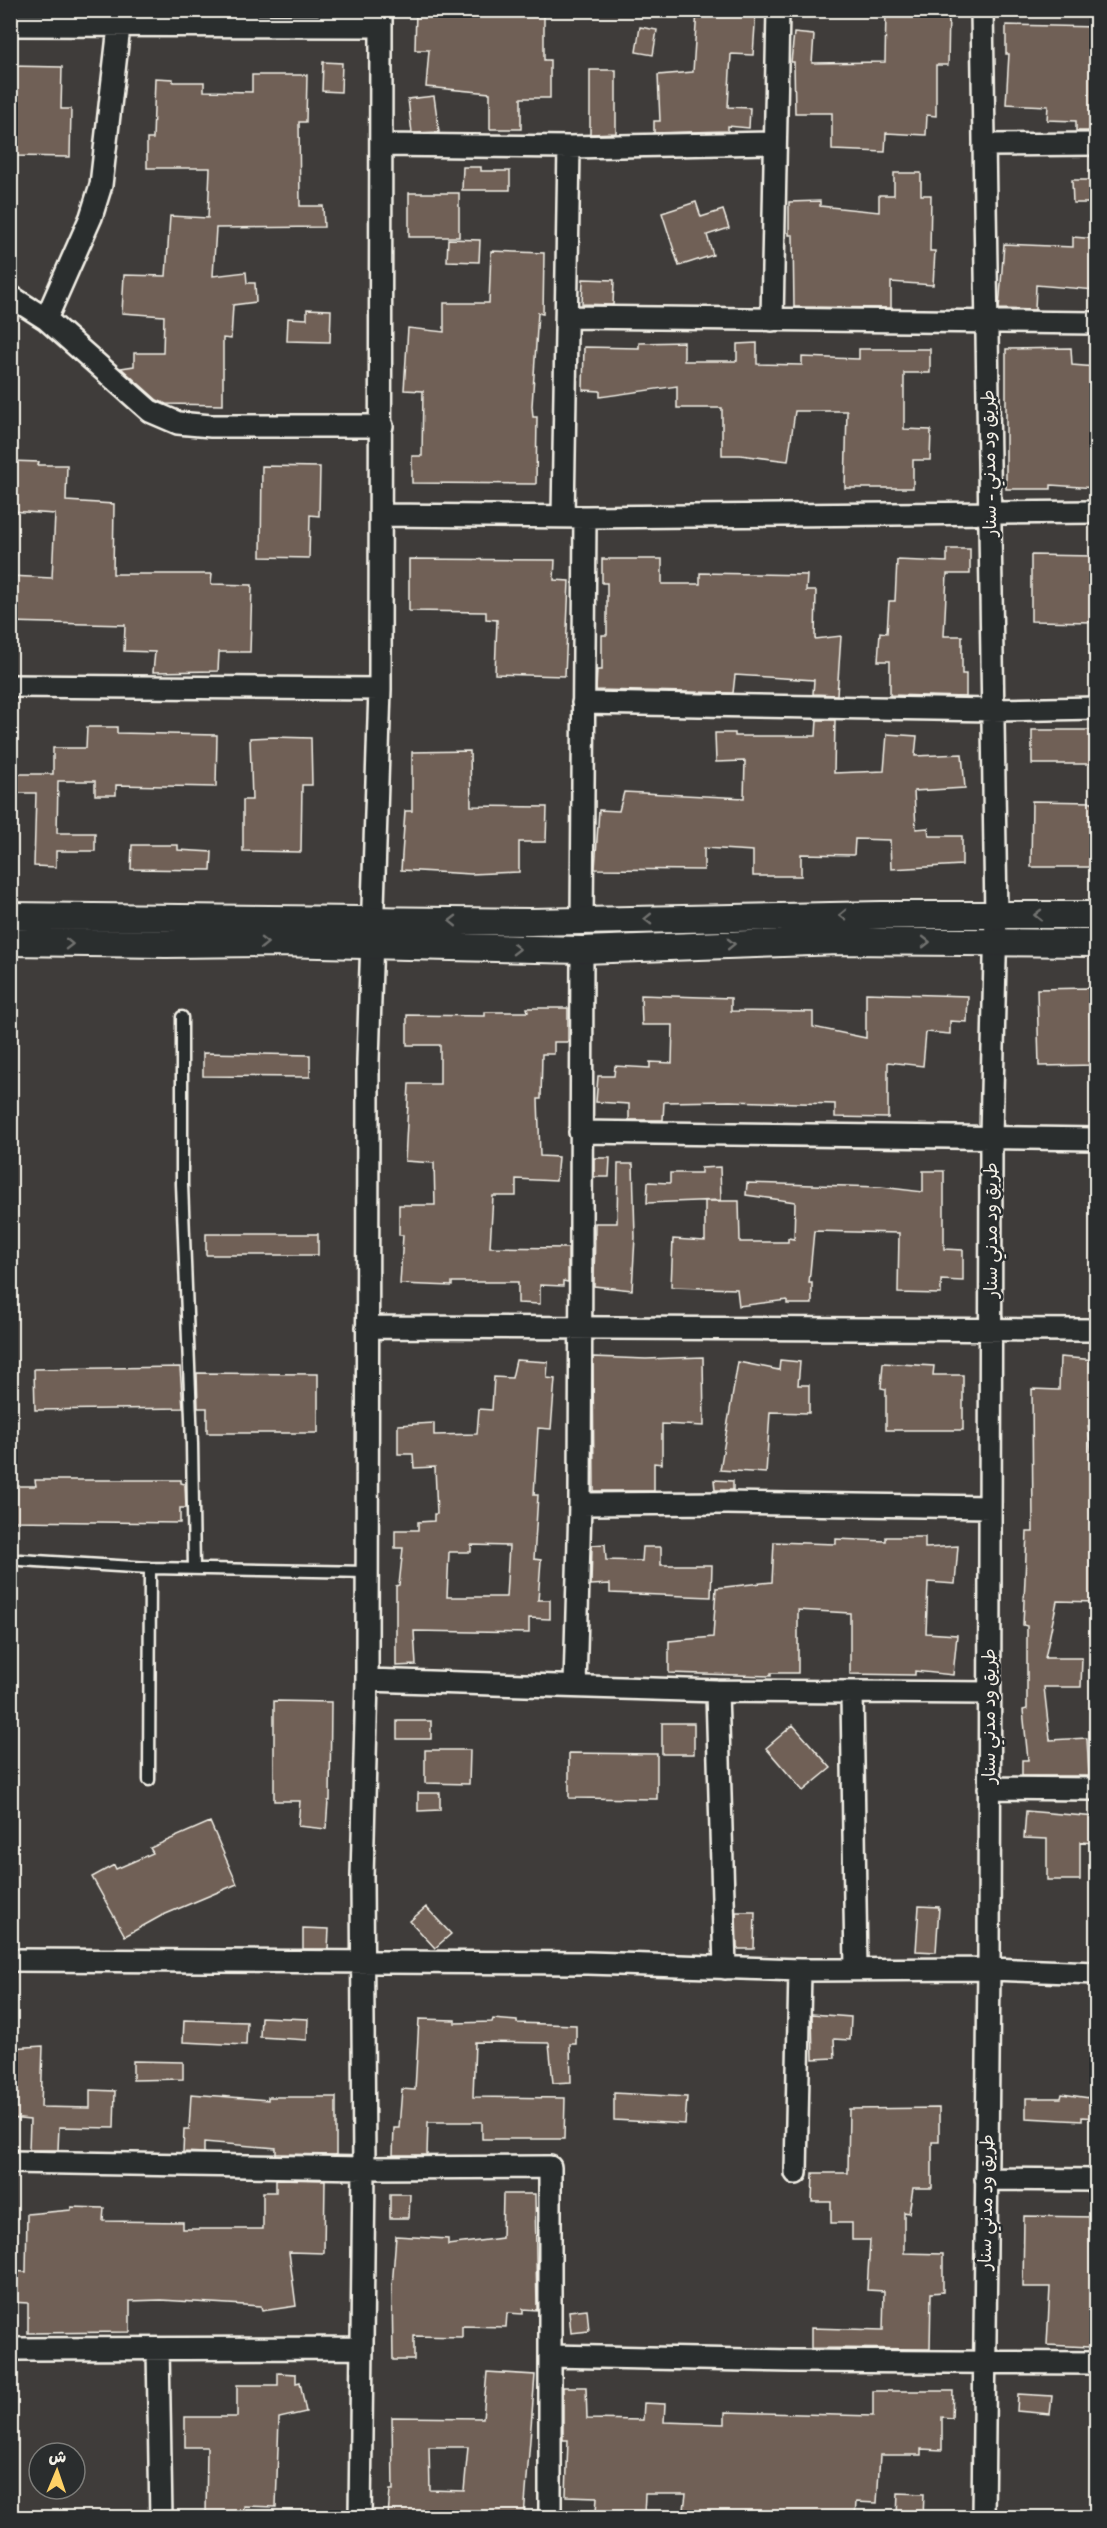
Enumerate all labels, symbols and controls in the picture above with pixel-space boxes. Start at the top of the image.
street label: طريق ود مدني - سنار [977,389,1006,539]
one-way arrow [839,909,848,921]
one-way arrow [1034,909,1043,921]
one-way arrow [644,913,653,925]
one-way arrow [449,915,458,927]
one-way arrow [922,935,931,948]
one-way arrow [259,937,268,949]
one-way arrow [64,938,73,950]
one-way arrow [727,938,736,950]
one-way arrow [511,942,520,955]
street label: طريق ود مدني سنار [980,1162,1007,1300]
street label: طريق ود مدني سنار [978,1648,1005,1786]
street label: طريق ود مدني سنار [974,2134,1003,2272]
north arrow [27,2441,87,2501]
text: ش [48,2447,67,2466]

